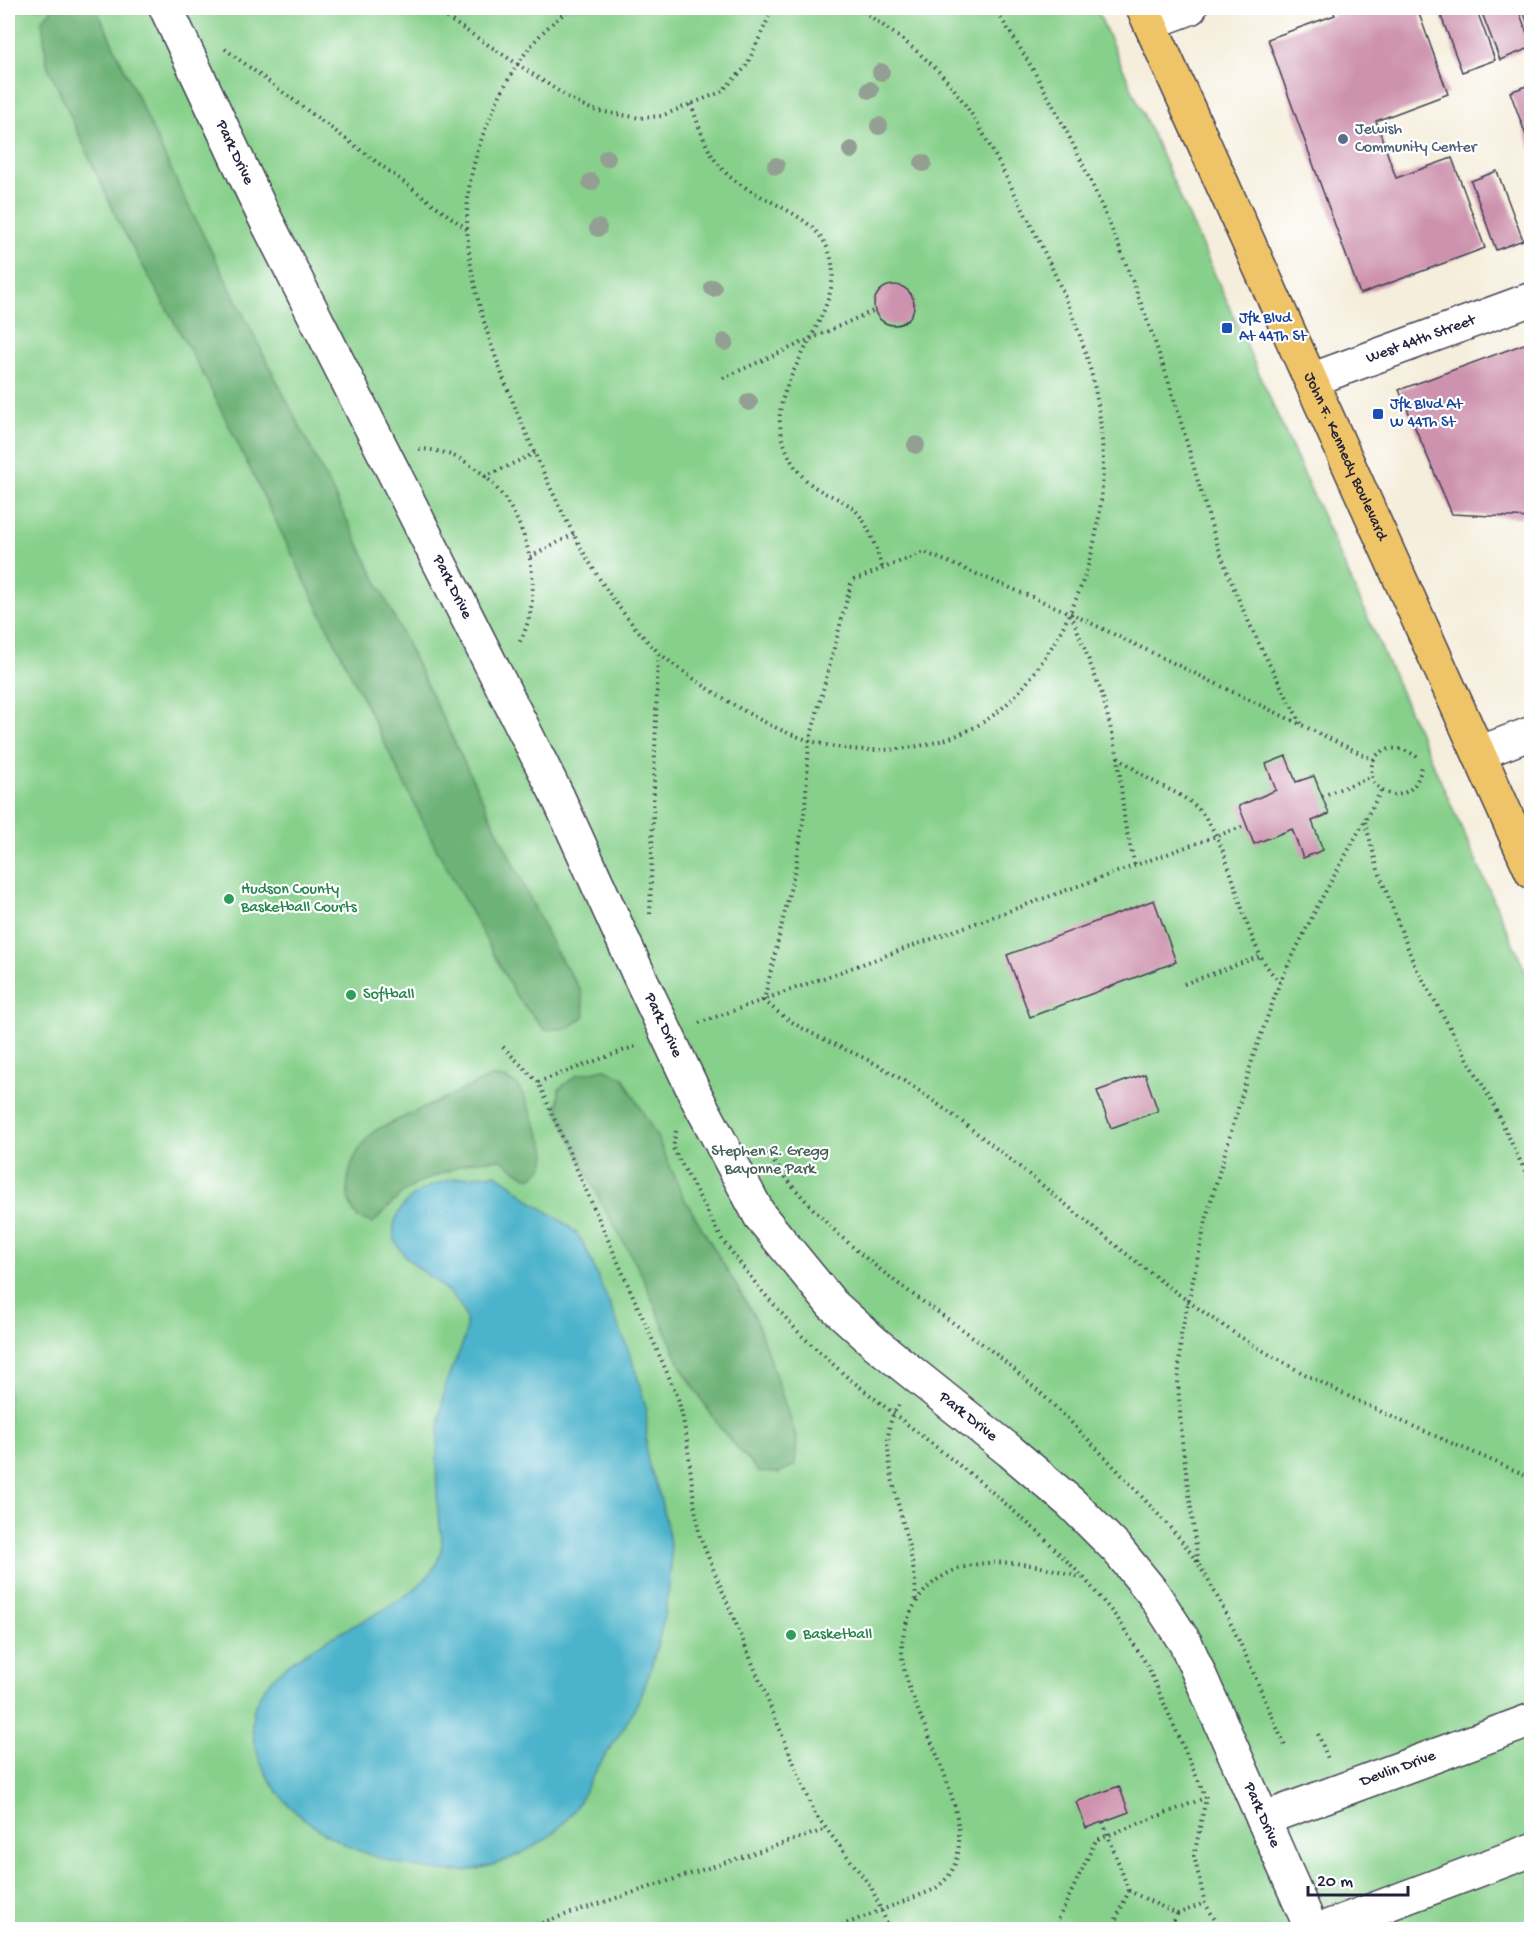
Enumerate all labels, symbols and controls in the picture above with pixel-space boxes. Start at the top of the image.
street label: Park Drive [210,116,258,189]
place label: Jewish Community Center [1355,121,1478,158]
marker: Jewish Community Center [1336,132,1350,146]
place label: Jfk Blvd At 44Th St [1239,310,1308,347]
street label: West 44th Street [1364,311,1479,368]
marker: Jfk Blvd At 44Th St [1220,321,1234,335]
street label: John F. Kennedy Boulevard [1299,370,1392,545]
place label: Jfk Blvd At W 44Th St [1390,396,1464,433]
marker: Jfk Blvd At W 44Th St [1371,407,1385,421]
street label: Park Drive [427,551,476,623]
place label: Hudson County Basketball Courts [240,881,358,918]
marker: Hudson County Basketball Courts [222,892,236,906]
place label: Softball [363,986,415,1005]
marker: Softball [344,988,358,1002]
street label: Park Drive [639,989,686,1061]
park label: Stephen R. Gregg Bayonne Park [711,1143,829,1180]
street label: Park Drive [934,1387,1001,1447]
place label: Basketball [802,1626,872,1645]
marker: Basketball [784,1628,798,1642]
street label: Devlin Drive [1357,1746,1439,1792]
street label: Park Drive [1238,1779,1284,1851]
scale bar [1308,1859,1408,1897]
text: 20 m [1317,1872,1353,1893]

